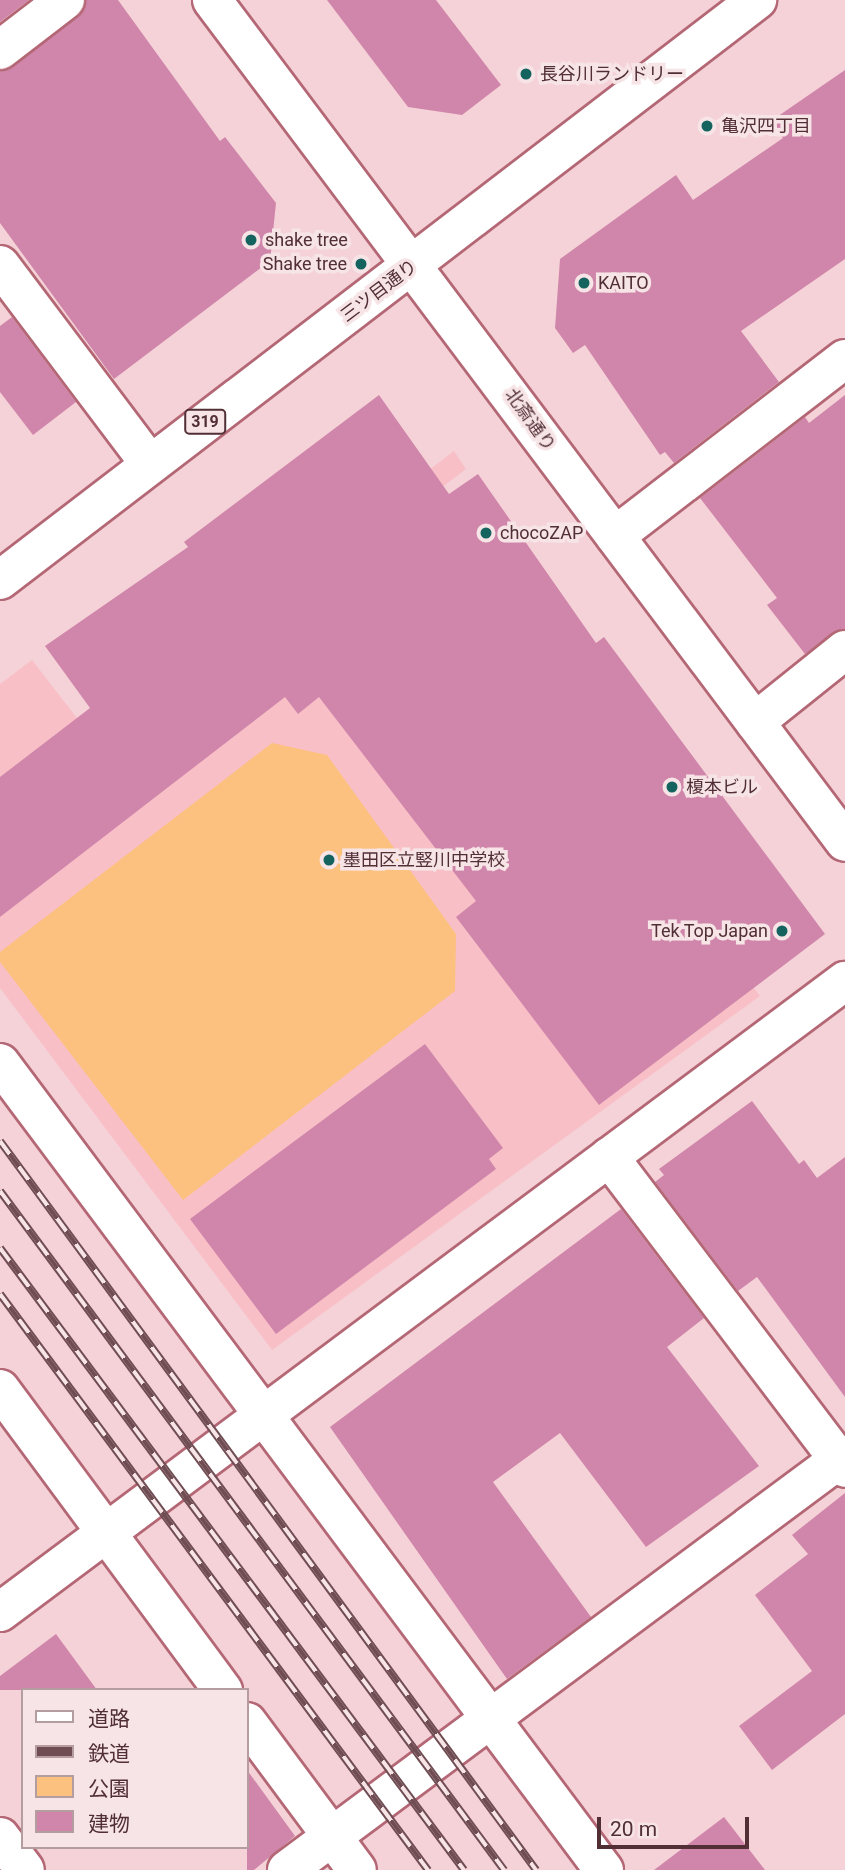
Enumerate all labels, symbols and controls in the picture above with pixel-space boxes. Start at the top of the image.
place label: 長谷川ランドリー [540,63,684,85]
marker: 長谷川ランドリー [518,66,534,82]
place label: 亀沢四丁目 [721,115,811,137]
marker: 亀沢四丁目 [699,118,715,134]
place label: shake tree [265,229,348,251]
marker: shake tree [243,232,259,248]
place label: Shake tree [263,253,347,275]
street label: 三ツ目通り [337,255,421,327]
marker: Shake tree [353,256,369,272]
place label: KAITO [598,272,649,294]
marker: KAITO [576,275,592,291]
street label: 北斎通り [500,385,560,455]
road number: 319 [184,410,226,434]
place label: chocoZAP [500,522,583,544]
marker: chocoZAP [478,525,494,541]
place label: 榎本ビル [686,776,758,798]
marker: 榎本ビル [664,779,680,795]
place label: 墨田区立竪川中学校 [343,849,505,871]
marker: 墨田区立竪川中学校 [321,852,337,868]
place label: Tek Top Japan [651,920,768,942]
marker: Tek Top Japan [774,923,790,939]
legend [21,1688,248,1849]
text: 道路 [88,1707,130,1731]
text: 鉄道 [88,1742,130,1766]
text: 公園 [88,1777,130,1801]
scale bar [600,1804,752,1848]
text: 建物 [88,1812,130,1836]
text: 20 m [610,1817,657,1841]

